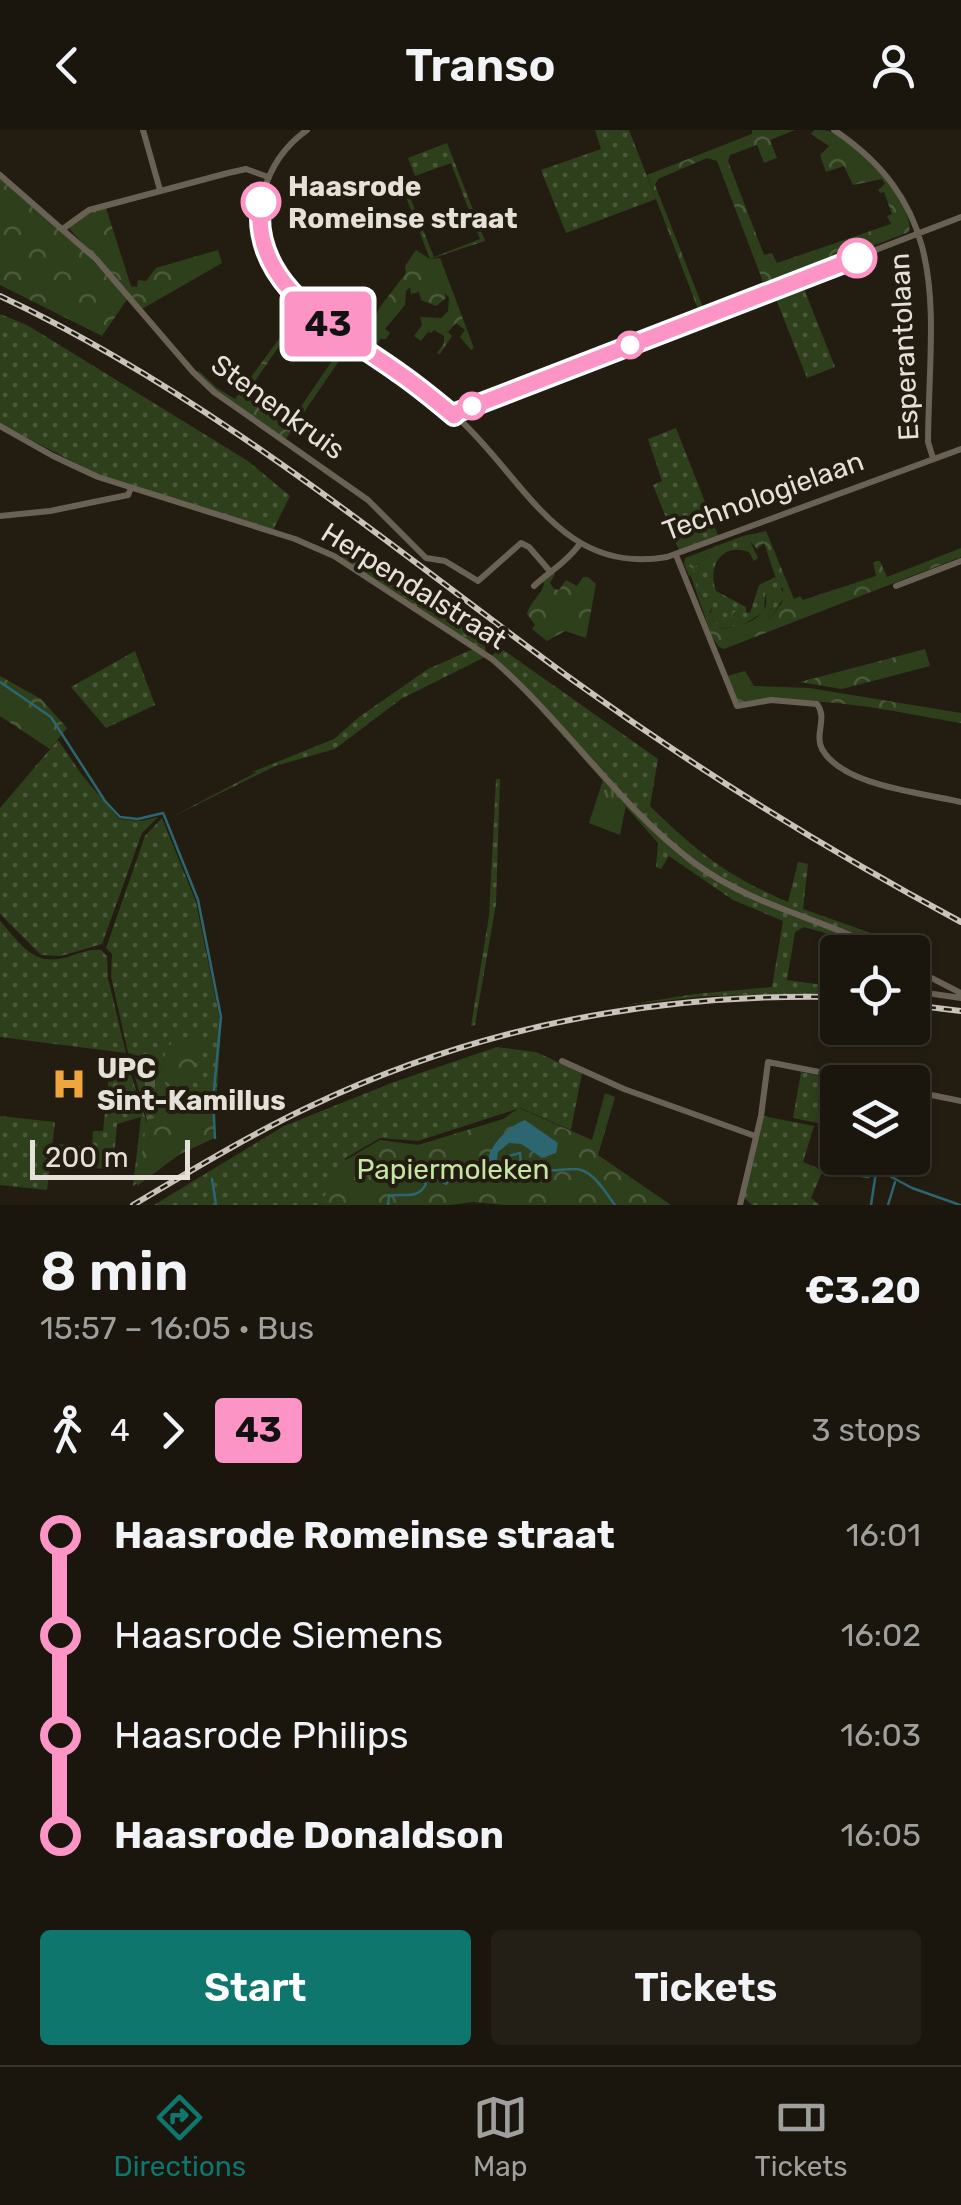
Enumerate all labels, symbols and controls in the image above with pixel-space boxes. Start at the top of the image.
icon: back [40,38,95,93]
icon: person [866,38,921,93]
text: Transo [405,39,556,92]
place label: Haasrode Romeinse straat [288,170,518,235]
marker: Haasrode Romeinse straat [242,183,280,221]
unlabelled marker [838,239,876,277]
street label: Esperantolaan [883,252,925,442]
line badge: 43 [283,292,373,356]
text: 43 [305,303,351,345]
unlabelled marker [617,332,643,358]
street label: Stenenkruis [205,348,351,466]
unlabelled marker [459,393,485,419]
street label: Technologielaan [658,444,868,548]
street label: Herpendalstraat [315,516,513,656]
map controls [820,935,930,1175]
button: locate [820,935,930,1045]
place label: UPC Sint-Kamillus [97,1052,286,1117]
hospital icon: UPC Sint-Kamillus [50,1065,88,1103]
button: layers [820,1065,930,1175]
scale bar [30,1135,190,1180]
text: 200 m [45,1141,129,1174]
park label: Papiermoleken [357,1153,549,1186]
text: 8 min [40,1239,189,1304]
text: €3.20 [805,1267,921,1313]
text: 15:57 – 16:05 · Bus [40,1309,314,1347]
icon: walk [40,1403,95,1458]
icon: forward [145,1403,200,1458]
text: 43 [235,1409,282,1451]
text: 4 [110,1411,130,1449]
text: 3 stops [811,1411,921,1449]
text: Haasrode Romeinse straat [114,1512,615,1558]
text: 16:01 [846,1516,921,1554]
text: Haasrode Siemens [114,1612,443,1658]
text: 16:02 [841,1616,921,1654]
text: Haasrode Philips [114,1712,409,1758]
text: 16:03 [840,1716,921,1754]
text: Haasrode Donaldson [114,1812,504,1858]
text: 16:05 [840,1816,921,1854]
button: Start [40,1930,471,2045]
button: Tickets [491,1930,921,2045]
tab: Directions [113,2090,246,2183]
tab: Map [473,2090,528,2183]
tab: Tickets [755,2090,848,2183]

